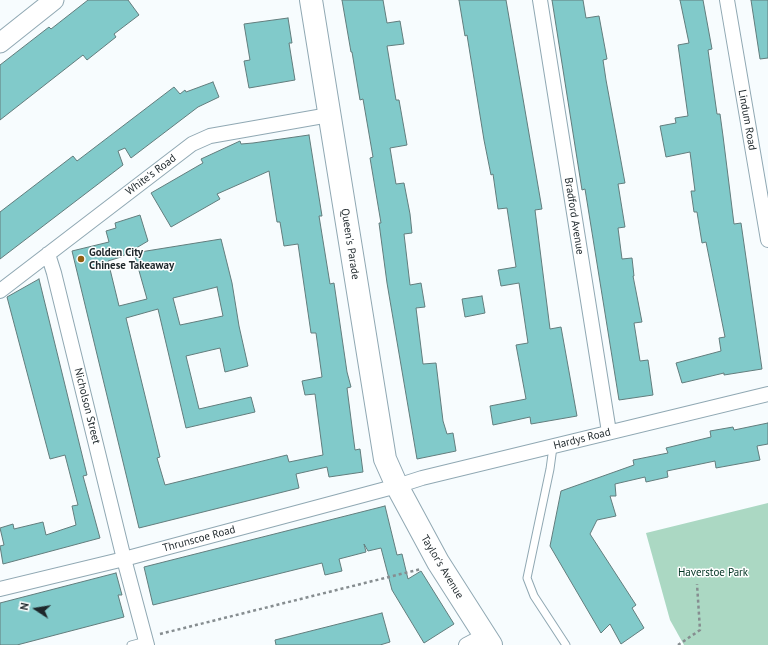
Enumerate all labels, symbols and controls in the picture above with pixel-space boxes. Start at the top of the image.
street label: Lindum Road [735,88,759,152]
street label: White's Road [123,152,179,198]
street label: Bradford Avenue [561,177,587,255]
street label: Queen's Parade [338,208,362,280]
place label: Golden City Chinese Takeaway [89,246,174,272]
marker: Golden City Chinese Takeaway [76,254,86,264]
street label: Nicholson Street [71,367,103,445]
street label: Hardys Road [552,426,612,452]
street label: Thrunscoe Road [161,523,237,555]
street label: Taylor's Avenue [418,533,466,601]
park label: Haverstoe Park [678,566,748,580]
north arrow [16,589,56,629]
text: N [17,602,32,612]

